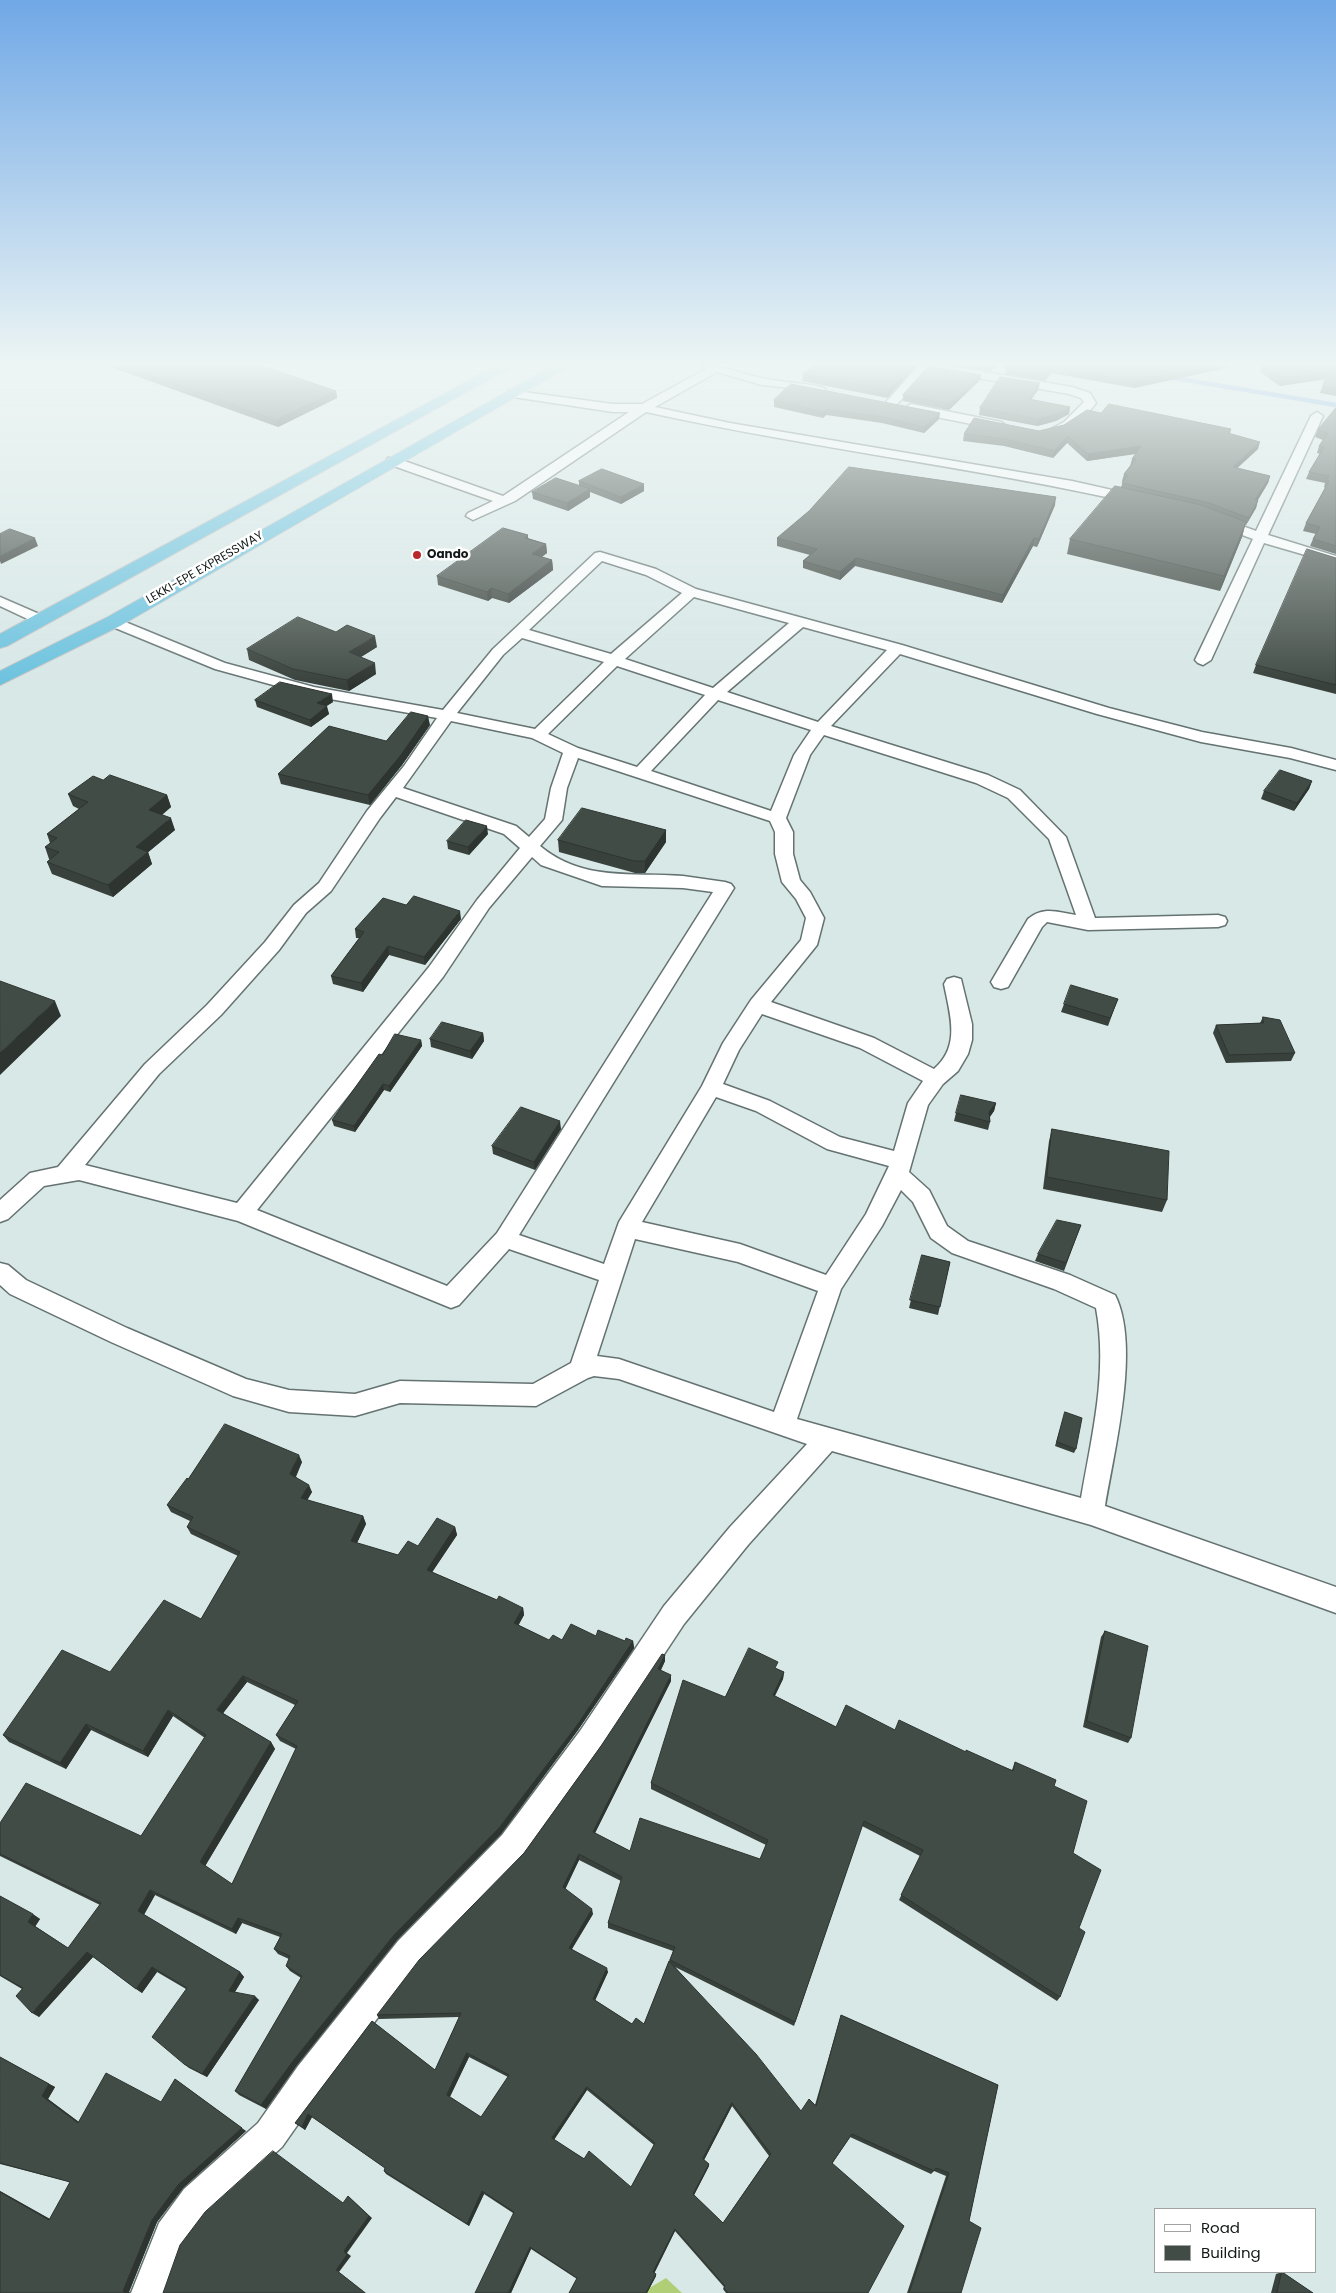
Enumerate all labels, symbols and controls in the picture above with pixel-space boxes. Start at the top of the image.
street label: LEKKI-EPE EXPRESSWAY [144,529,266,607]
place label: Oando [427,548,468,562]
marker: Oando [411,549,423,561]
legend [1154,2208,1316,2273]
text: Road [1201,2217,1240,2238]
text: Building [1201,2242,1261,2263]

